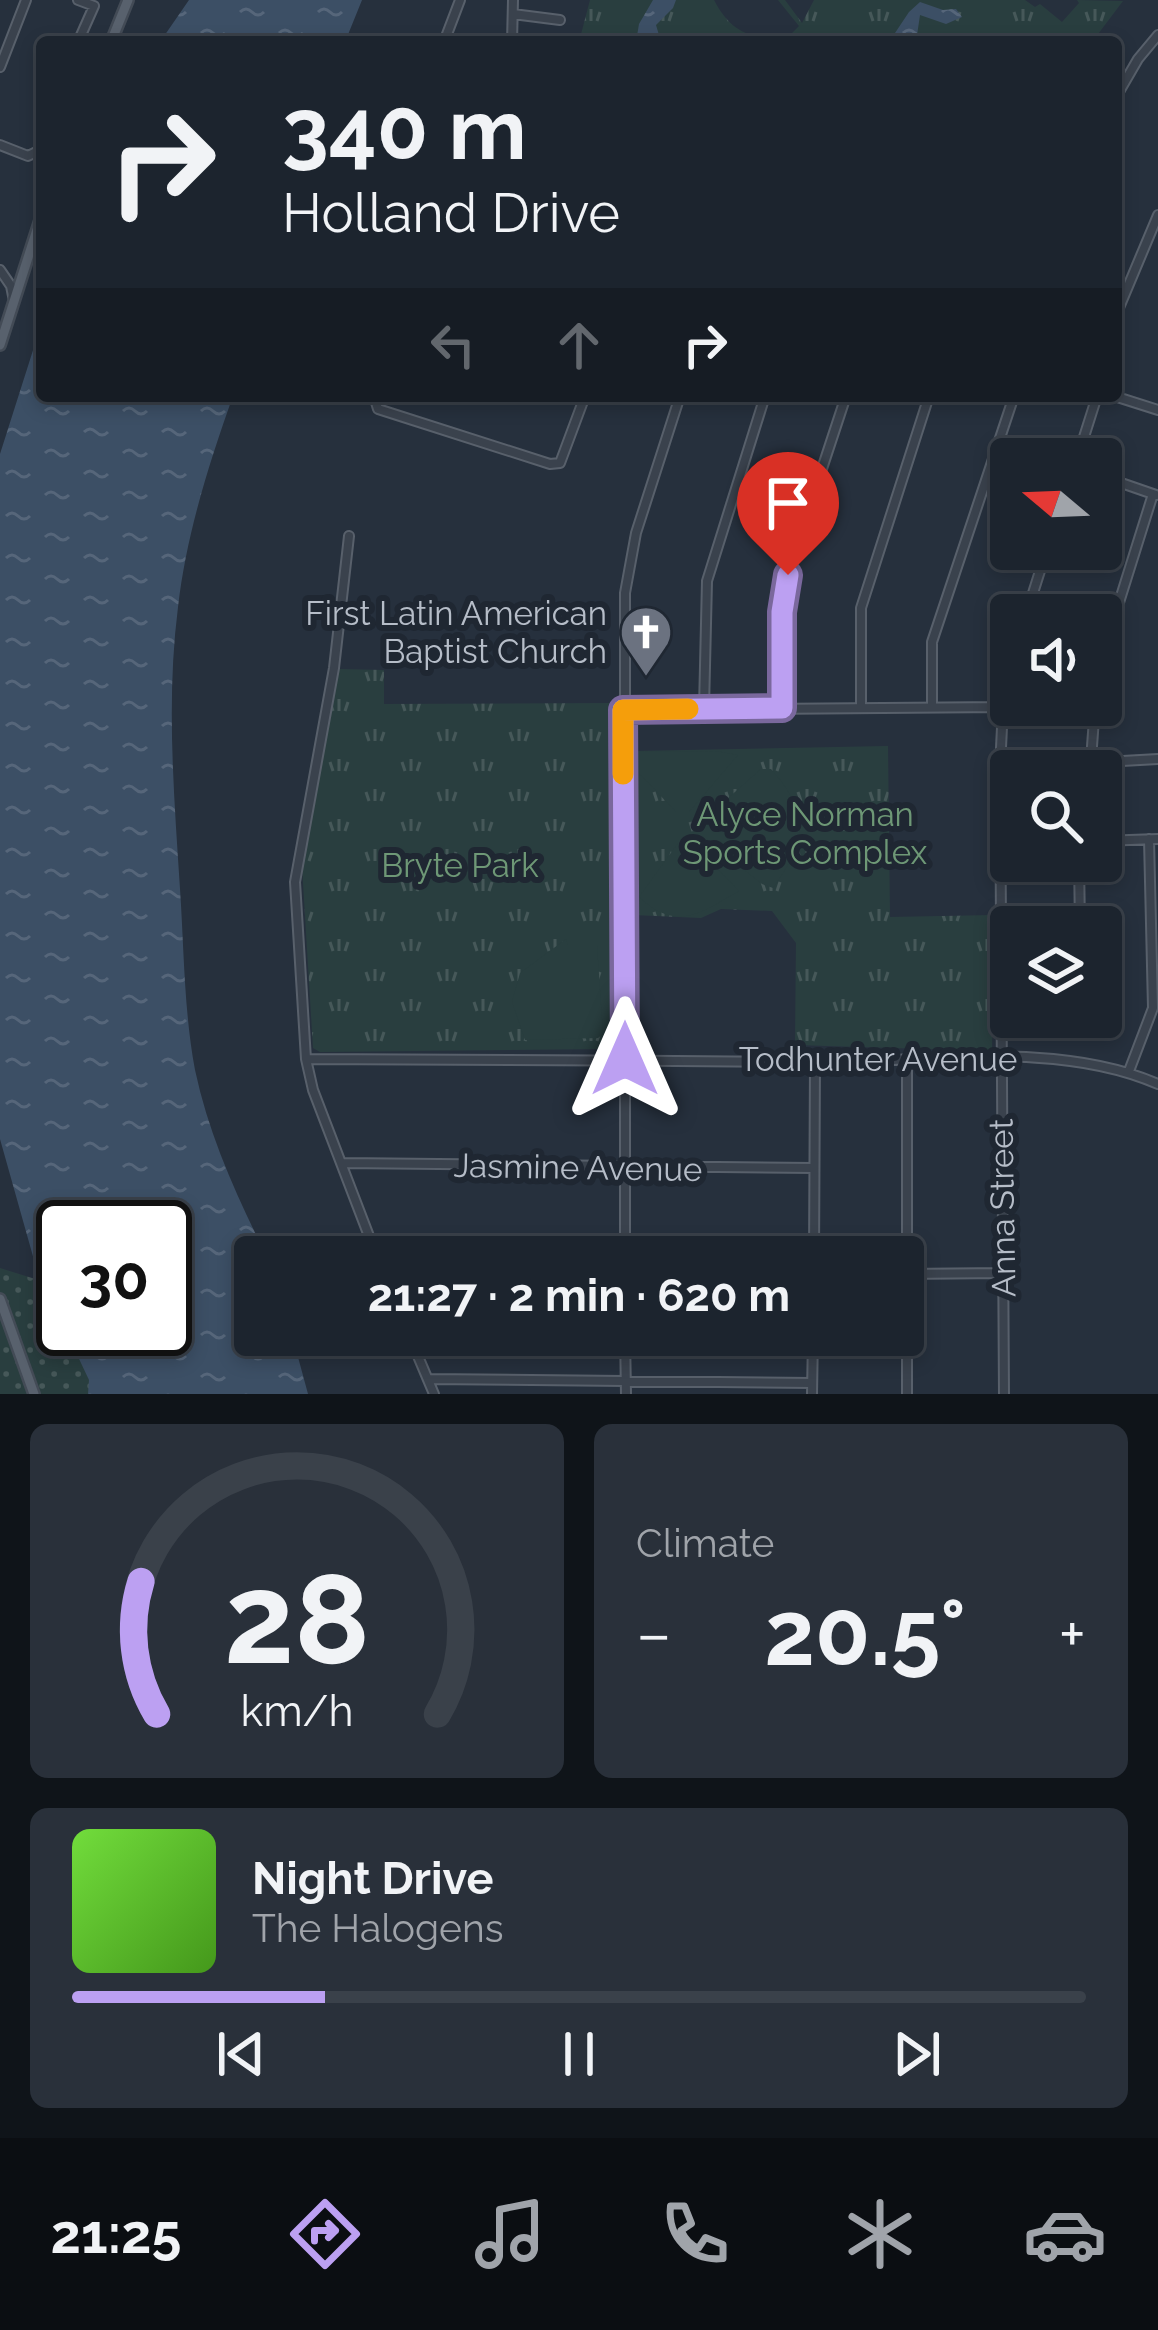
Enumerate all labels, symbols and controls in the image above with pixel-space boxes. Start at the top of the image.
text: 340 m [282,80,527,179]
icon: right [84,84,240,240]
text: Holland Drive [282,181,620,245]
icon: left [420,312,486,378]
icon: ahead [546,312,612,378]
icon: right [672,312,738,378]
north arrow [990,438,1122,570]
map controls [990,438,1122,1038]
pin [737,452,839,575]
icon: arrive [755,470,821,536]
place label: First Latin American Baptist Church [305,594,607,671]
button: sound [990,594,1122,726]
church icon: First Latin American Baptist Church [618,604,674,678]
button: search [990,750,1122,882]
park label: Alyce Norman Sports Complex [683,795,928,872]
park label: Bryte Park [381,846,539,885]
button: layers [990,906,1122,1038]
position arrow [562,996,688,1122]
street label: Todhunter Avenue [739,1040,1017,1079]
street label: Anna Street [981,1118,1024,1298]
street label: Jasmine Avenue [453,1146,703,1189]
speed limit sign: 30 [36,1200,192,1356]
text: 21:27 · 2 min · 620 m [368,1269,790,1322]
text: Climate [636,1520,774,1566]
text: 28 [224,1546,370,1692]
text: 20.5° [764,1580,966,1686]
text: − [636,1595,672,1672]
text: + [1059,1595,1086,1672]
text: km/h [240,1686,354,1736]
text: Night Drive [252,1852,493,1905]
text: The Halogens [252,1905,504,1951]
icon: previous [208,2021,274,2087]
icon: pause [546,2021,612,2087]
icon: next [884,2021,950,2087]
icon: directions [283,2192,367,2276]
icon: music [468,2192,552,2276]
icon: phone [653,2192,737,2276]
icon: climate [838,2192,922,2276]
icon: car [1023,2192,1107,2276]
text: 21:25 [51,2202,181,2266]

